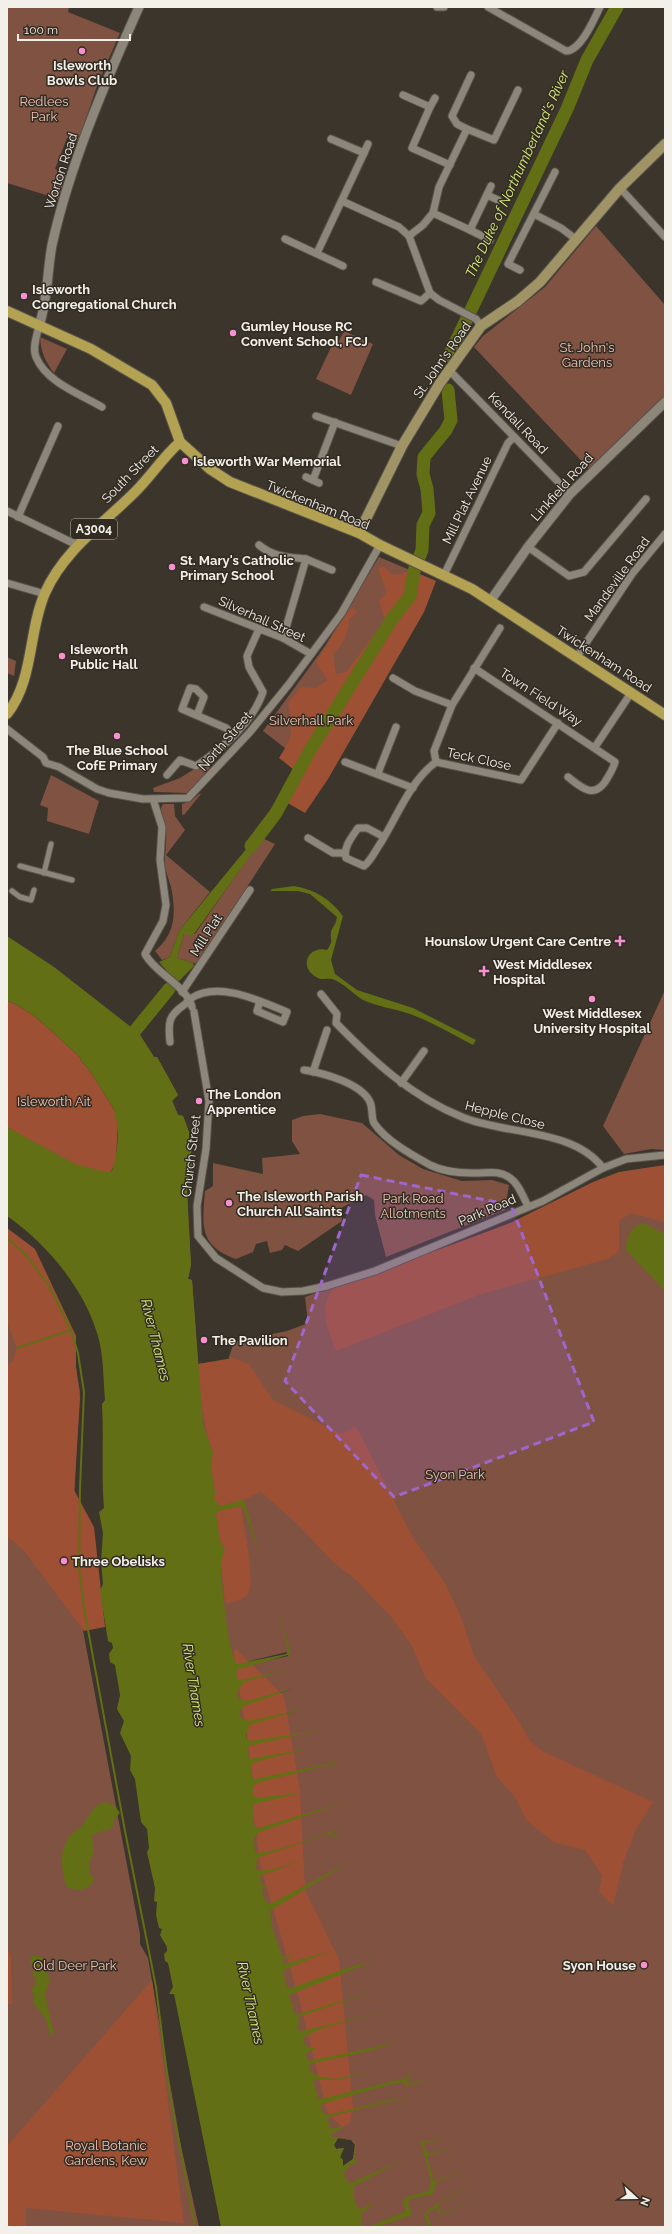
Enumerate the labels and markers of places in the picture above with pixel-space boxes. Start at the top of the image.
marker: Isleworth Bowls Club [77,46,87,56]
place label: Isleworth Bowls Club [47,58,117,88]
place label: Isleworth Congregational Church [32,282,177,312]
marker: Isleworth Congregational Church [19,291,29,301]
place label: Gumley House RC Convent School, FCJ [241,319,368,349]
marker: Gumley House RC Convent School, FCJ [228,328,238,338]
place label: Isleworth War Memorial [193,454,342,469]
marker: Isleworth War Memorial [180,456,190,466]
place label: St. Mary's Catholic Primary School [180,553,295,583]
marker: St. Mary's Catholic Primary School [167,562,177,572]
place label: Isleworth Public Hall [70,642,138,672]
marker: Isleworth Public Hall [57,651,67,661]
marker: The Blue School CofE Primary [112,731,122,741]
place label: The Blue School CofE Primary [66,743,169,773]
place label: Hounslow Urgent Care Centre [425,934,611,949]
marker: Hounslow Urgent Care Centre [614,935,626,947]
place label: West Middlesex Hospital [493,957,592,987]
marker: West Middlesex Hospital [478,965,490,977]
marker: West Middlesex University Hospital [587,994,597,1004]
place label: West Middlesex University Hospital [533,1006,651,1036]
place label: The London Apprentice [207,1087,281,1117]
marker: The London Apprentice [194,1096,204,1106]
place label: The Isleworth Parish Church All Saints [237,1189,363,1219]
marker: The Isleworth Parish Church All Saints [224,1198,234,1208]
place label: The Pavilion [212,1333,288,1348]
marker: The Pavilion [199,1335,209,1345]
place label: Three Obelisks [72,1554,165,1569]
marker: Three Obelisks [59,1556,69,1566]
place label: Syon House [563,1958,636,1973]
marker: Syon House [639,1960,649,1970]

